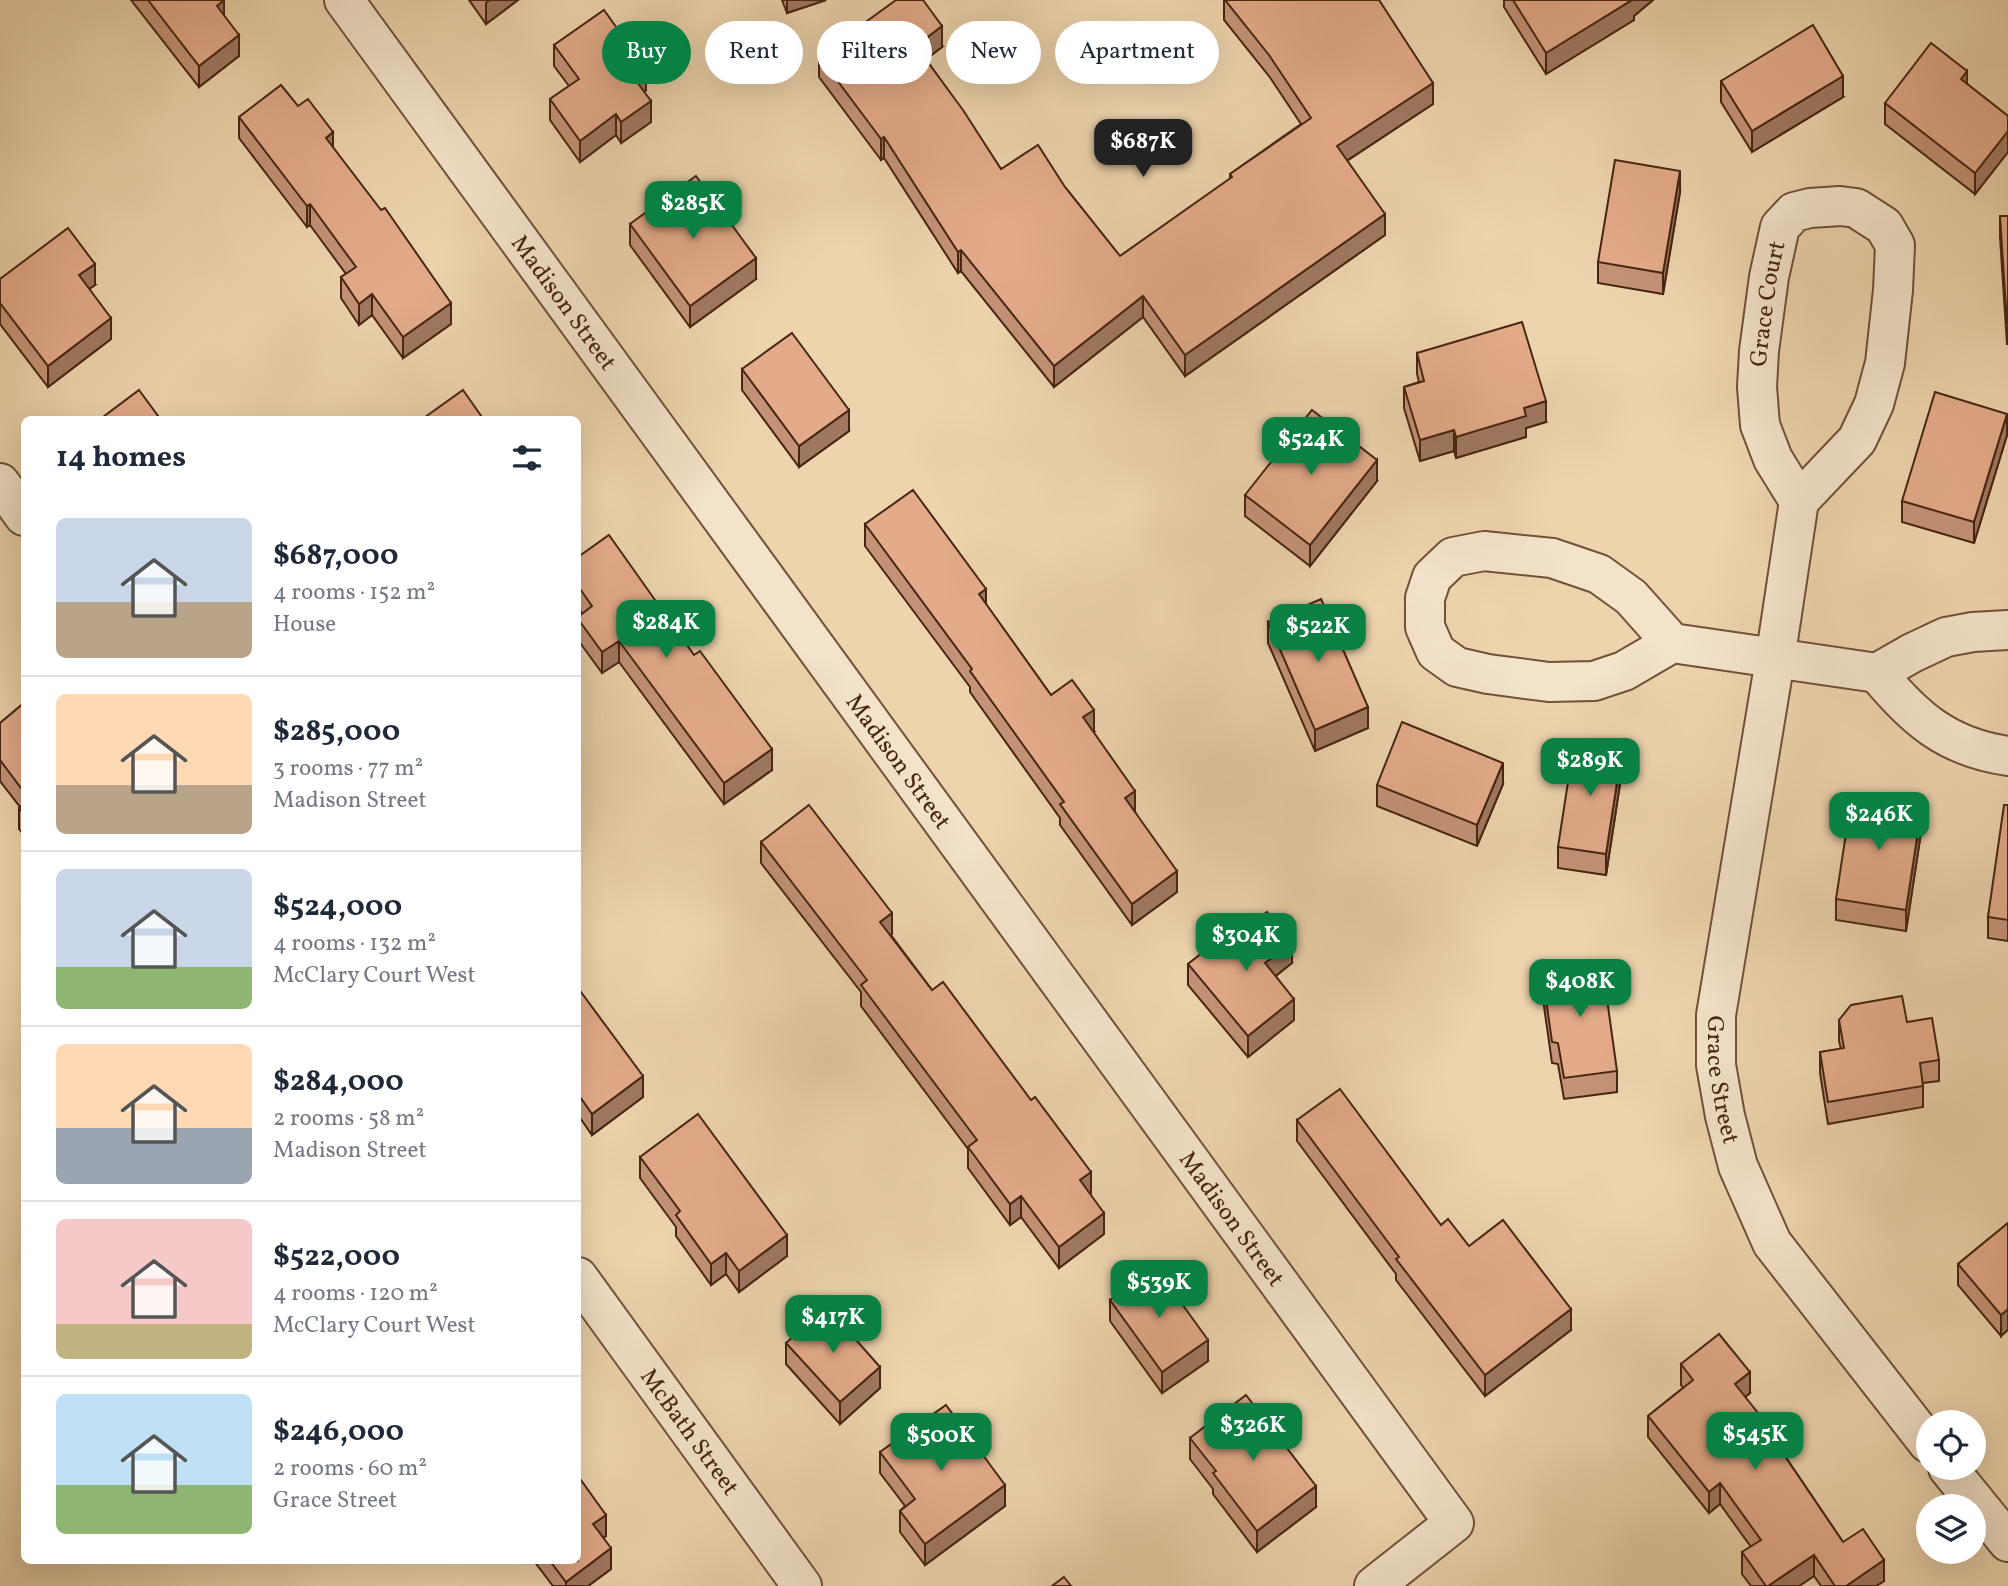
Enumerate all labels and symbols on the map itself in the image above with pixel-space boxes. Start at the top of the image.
pin: $687K [1094,120,1192,179]
pin: $285K [644,182,742,241]
street label: Madison Street [502,229,624,378]
street label: Grace Court [1743,238,1795,368]
pin: $524K [1262,418,1360,477]
pin: $284K [617,600,715,660]
pin: $522K [1269,604,1367,664]
street label: Madison Street [836,688,958,837]
pin: $289K [1541,738,1639,798]
pin: $246K [1830,792,1928,852]
pin: $304K [1197,914,1295,973]
pin: $408K [1531,960,1629,1019]
street label: Grace Street [1697,1015,1747,1148]
street label: Madison Street [1170,1145,1292,1295]
pin: $539K [1110,1260,1208,1320]
pin: $417K [784,1296,882,1355]
street label: McBath Street [631,1362,746,1503]
pin: $326K [1204,1404,1302,1463]
pin: $545K [1706,1412,1804,1472]
pin: $500K [892,1414,990,1473]

